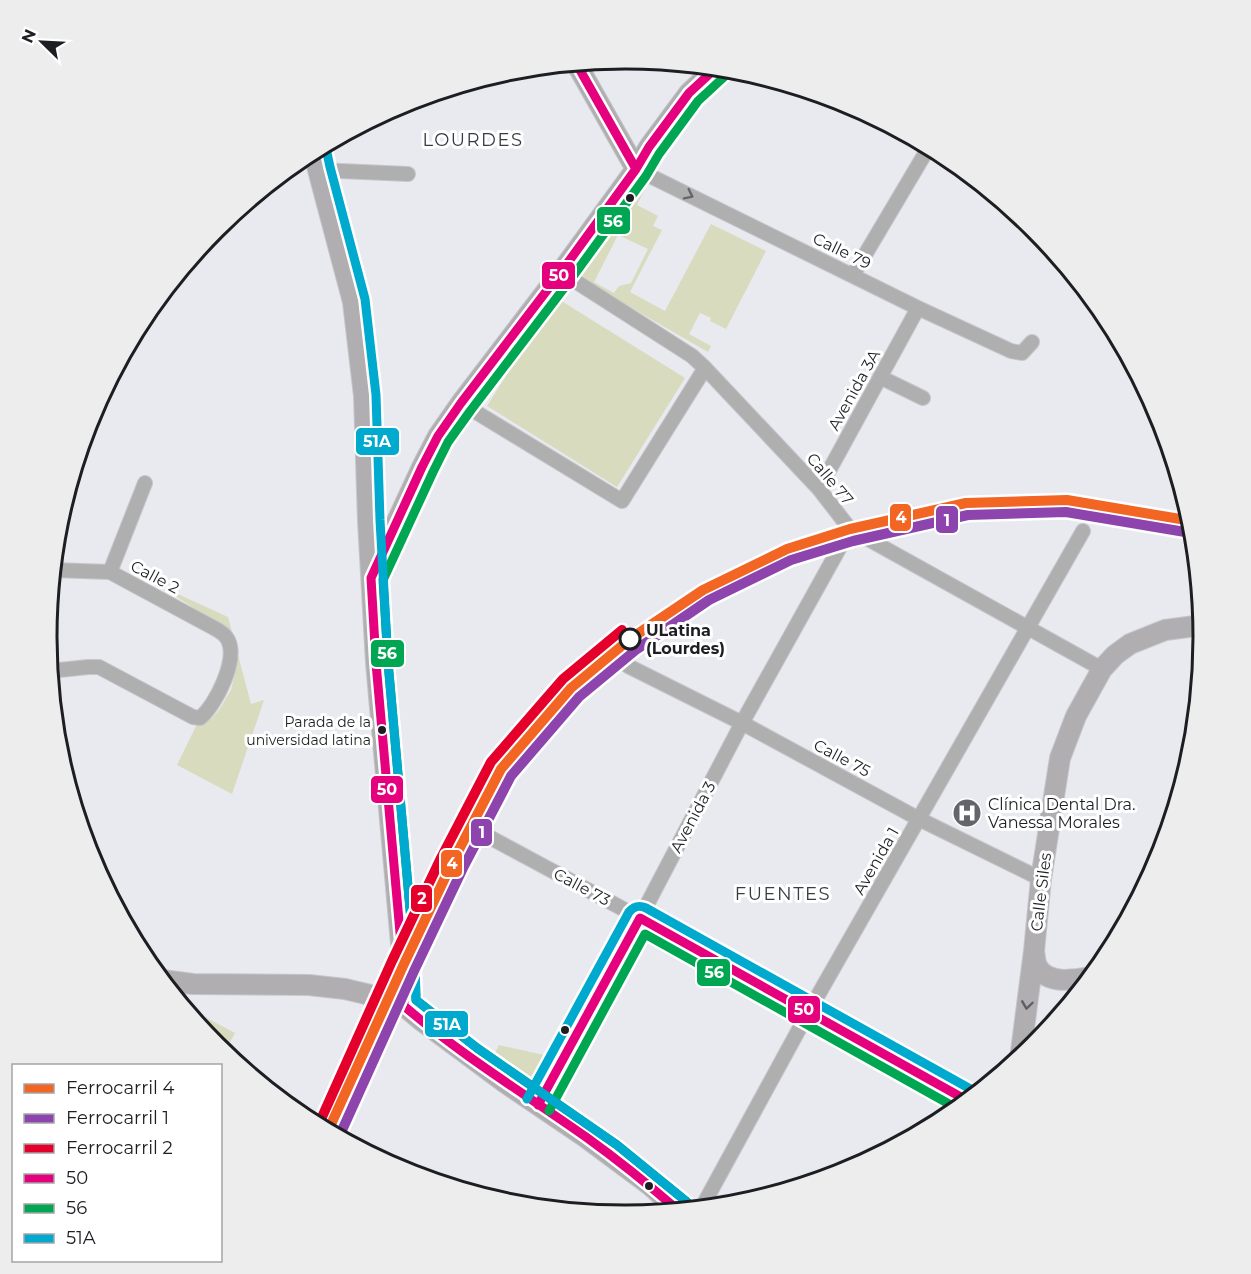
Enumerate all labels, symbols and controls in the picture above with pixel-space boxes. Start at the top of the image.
north arrow [12,12,72,72]
text: N [17,26,40,46]
district label: LOURDES [422,129,524,151]
one-way arrow [682,188,693,199]
unlabelled marker [624,192,636,204]
line badge: 56 [596,206,631,235]
text: 56 [603,212,623,231]
street label: Calle 79 [810,229,874,273]
line badge: 50 [541,261,576,290]
text: 50 [549,266,569,285]
street label: Avenida 3A [824,346,884,434]
line badge: 51A [355,427,400,456]
text: 51A [363,432,392,451]
street label: Calle 77 [803,449,857,509]
line badge: 4 [889,503,912,532]
line badge: 1 [935,505,959,534]
text: 4 [895,508,907,527]
text: 1 [944,511,950,530]
street label: Calle 2 [127,556,183,598]
place label: ULatina (Lourdes) [646,621,725,658]
marker: ULatina (Lourdes) [619,628,641,650]
line badge: 56 [370,639,405,668]
text: 56 [377,644,397,663]
place label: Parada de la universidad latina [246,713,371,749]
marker: Parada de la universidad latina [376,724,388,736]
street label: Calle 75 [810,735,874,781]
line badge: 50 [370,775,404,804]
street label: Avenida 3 [666,778,720,856]
text: 50 [377,780,397,799]
place label: Clínica Dental Dra. Vanessa Morales [988,795,1135,832]
hospital icon: Clínica Dental Dra. Vanessa Morales [951,797,983,829]
line badge: 1 [470,818,493,847]
text: 1 [479,823,485,842]
street label: Avenida 1 [849,824,903,898]
line badge: 4 [440,849,463,878]
street label: Calle Siles [1027,851,1055,932]
text: 4 [446,854,458,873]
street label: Calle 73 [550,864,614,910]
district label: FUENTES [735,883,831,905]
line badge: 2 [410,884,433,913]
text: 2 [417,889,427,908]
line badge: 56 [696,958,731,987]
text: 56 [704,963,724,982]
line badge: 50 [787,995,821,1024]
text: 50 [794,1000,814,1019]
one-way arrow [1021,1001,1033,1010]
line badge: 51A [424,1010,469,1038]
text: 51A [433,1015,462,1034]
unlabelled marker [559,1024,571,1036]
legend [12,1064,222,1262]
text: Ferrocarril 4 [66,1077,175,1099]
text: Ferrocarril 1 [66,1107,169,1129]
text: Ferrocarril 2 [66,1137,173,1159]
text: 50 [66,1167,88,1189]
unlabelled marker [643,1180,655,1192]
text: 56 [66,1197,87,1219]
text: 51A [66,1227,96,1249]

